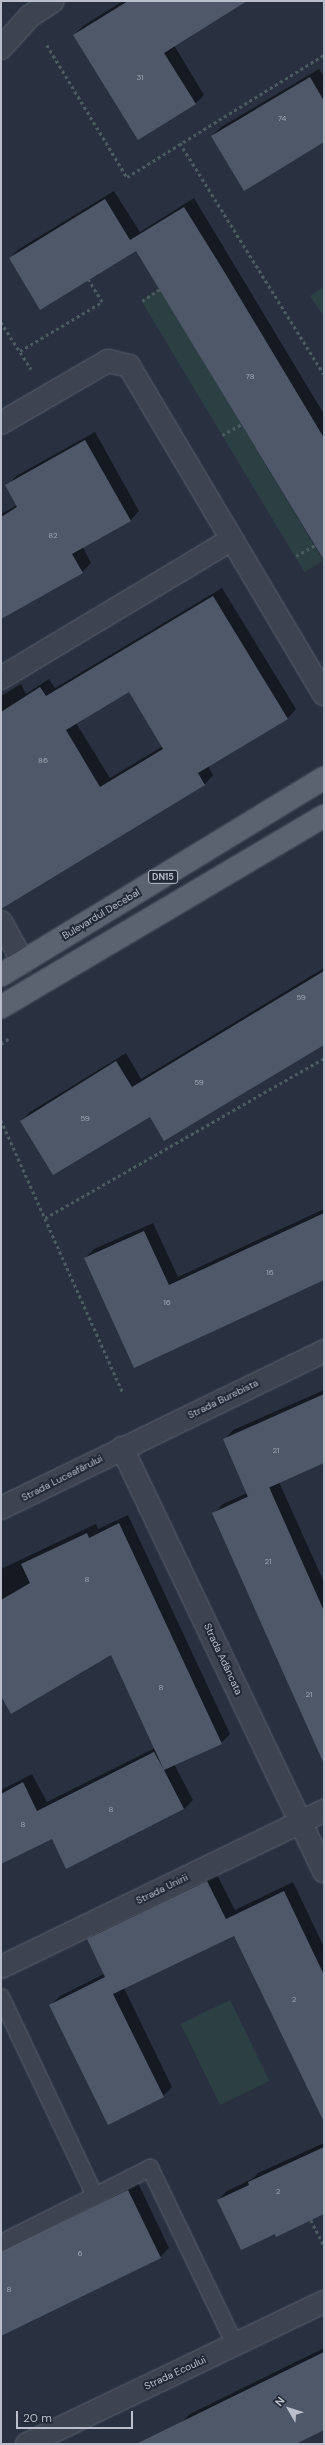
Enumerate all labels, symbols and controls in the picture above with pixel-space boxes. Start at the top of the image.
house number: 31 [136,73,144,83]
house number: 74 [278,114,286,124]
house number: 78 [246,372,254,382]
house number: 82 [48,531,58,541]
house number: 86 [38,756,48,766]
road number: DN15 [148,870,178,884]
street label: Bulevardul Decebal [60,886,142,942]
house number: 59 [296,993,306,1003]
house number: 59 [194,1078,204,1088]
house number: 59 [80,1114,90,1124]
house number: 16 [266,1268,274,1278]
house number: 16 [163,1298,171,1308]
street label: Strada Burebista [186,1377,260,1421]
house number: 21 [272,1446,280,1456]
street label: Strada Luceafărului [19,1452,105,1504]
house number: 21 [264,1557,272,1567]
house number: 8 [85,1575,89,1585]
street label: Strada Adâncata [201,1621,245,1697]
house number: 8 [159,1683,163,1693]
house number: 21 [305,1690,313,1700]
house number: 8 [109,1805,113,1815]
house number: 8 [21,1820,25,1830]
street label: Strada Unirii [134,1871,190,1907]
house number: 2 [292,1995,296,2005]
house number: 2 [276,2187,280,2197]
house number: 6 [77,2249,83,2259]
house number: 8 [7,2285,11,2295]
street label: Strada Ecoului [142,2353,208,2393]
north arrow [269,2389,309,2429]
text: N [272,2394,288,2409]
scale bar [18,2403,135,2429]
text: 20 m [23,2410,52,2426]

